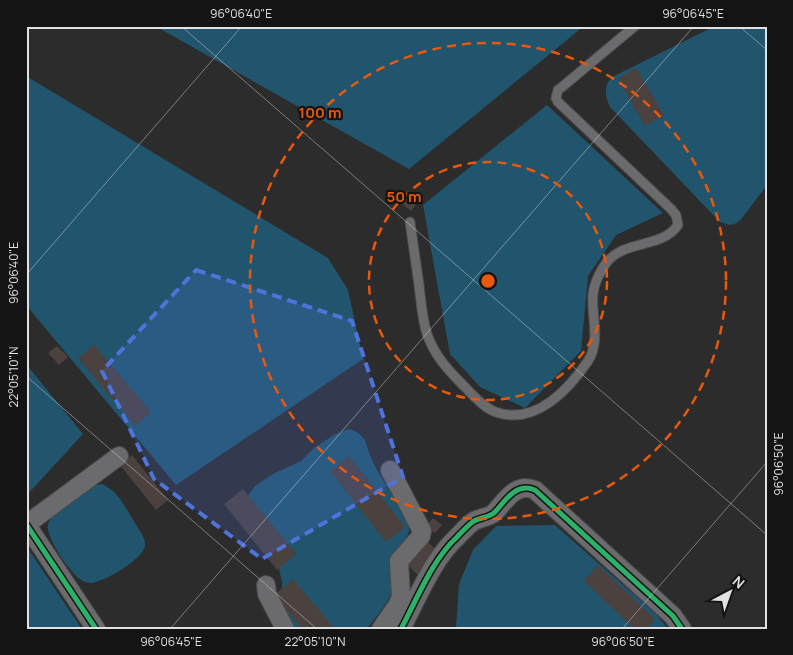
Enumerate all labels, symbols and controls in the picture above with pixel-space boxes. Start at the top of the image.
text: 96°06'40"E [210,5,272,22]
text: 96°06'45"E [662,5,724,22]
text: 100 m [299,102,341,123]
text: 50 m [386,186,422,207]
text: 96°06'40"E [5,242,22,304]
centre of rings [479,272,497,290]
text: 22°05'10"N [5,347,22,407]
text: 96°06'50"E [770,432,787,496]
north arrow [706,568,756,618]
text: N [729,571,749,592]
text: 96°06'45"E [140,633,202,650]
text: 22°05'10"N [285,633,345,650]
text: 96°06'50"E [591,633,655,650]

